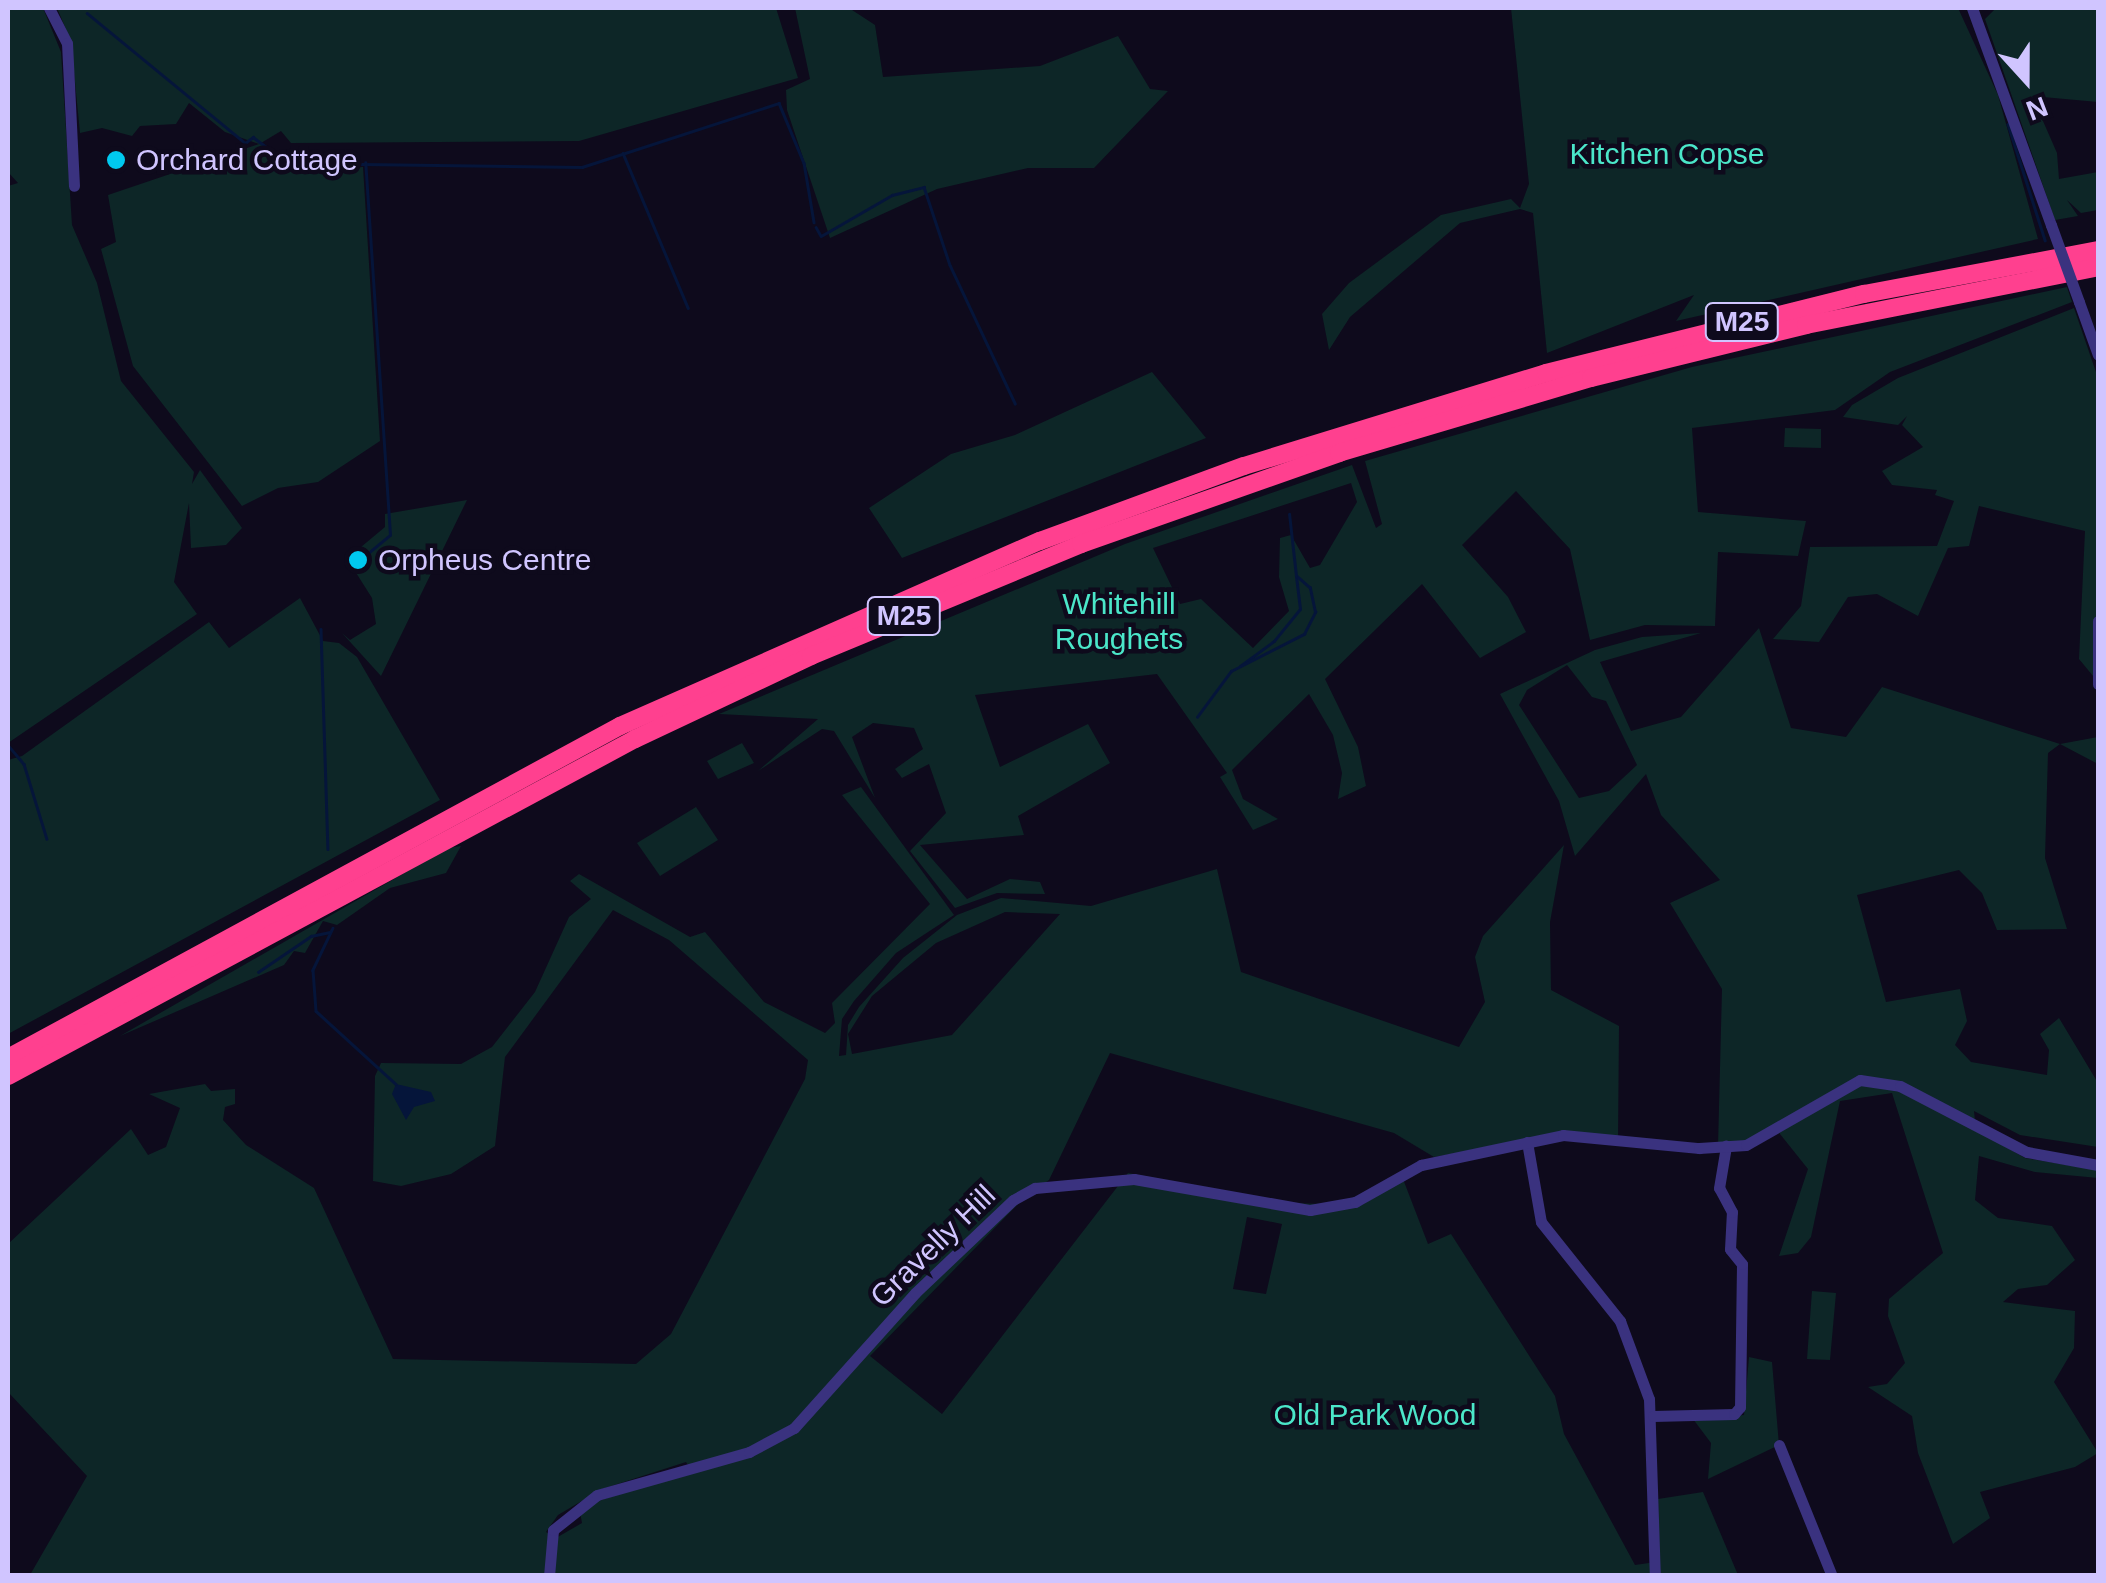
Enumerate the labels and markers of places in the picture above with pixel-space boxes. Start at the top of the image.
place label: Orchard Cottage [136,142,358,178]
marker: Orchard Cottage [105,149,127,171]
place label: Orpheus Centre [378,542,591,578]
marker: Orpheus Centre [347,549,369,571]

